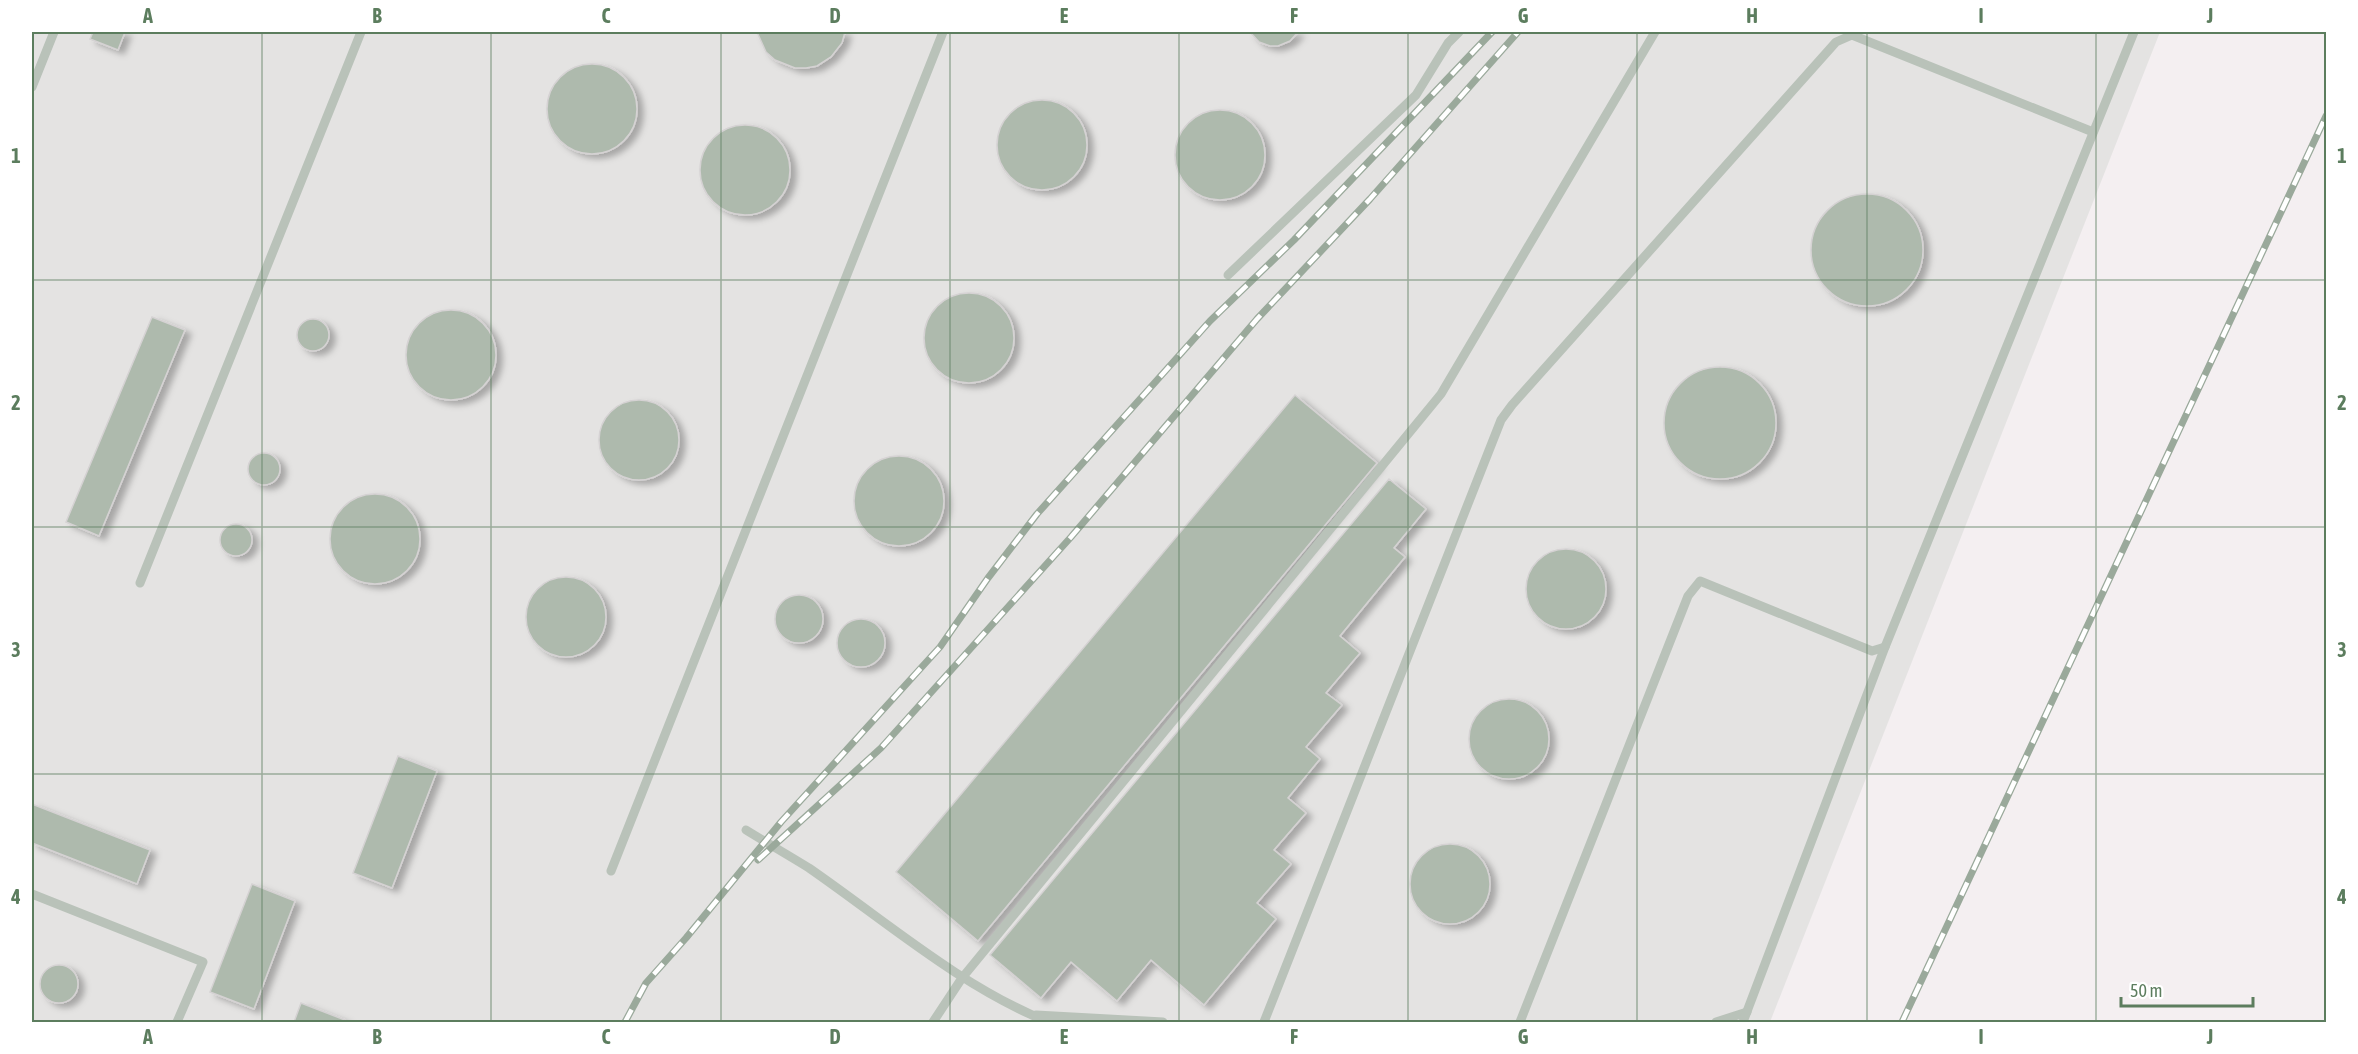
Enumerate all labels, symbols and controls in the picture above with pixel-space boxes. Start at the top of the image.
text: A [142,4,153,27]
text: B [372,4,382,27]
text: C [602,4,611,27]
text: D [829,4,841,27]
text: E [1060,4,1069,27]
text: F [1290,4,1298,27]
text: G [1518,4,1529,27]
text: H [1746,4,1758,27]
text: I [1978,4,1984,27]
text: J [2206,4,2213,27]
text: 1 [11,144,21,167]
text: 1 [2337,144,2347,167]
text: 2 [11,391,21,414]
text: 2 [2337,391,2347,414]
text: 3 [11,638,21,661]
text: 3 [2337,638,2347,661]
text: 4 [10,885,21,908]
text: 4 [2336,885,2347,908]
scale bar [2121,970,2253,1008]
text: 50 m [2130,980,2162,1001]
text: A [142,1025,153,1048]
text: B [372,1025,382,1048]
text: C [602,1025,611,1048]
text: D [829,1025,841,1048]
text: E [1060,1025,1069,1048]
text: F [1290,1025,1298,1048]
text: G [1518,1025,1529,1048]
text: H [1746,1025,1758,1048]
text: I [1978,1025,1984,1048]
text: J [2206,1025,2213,1048]

